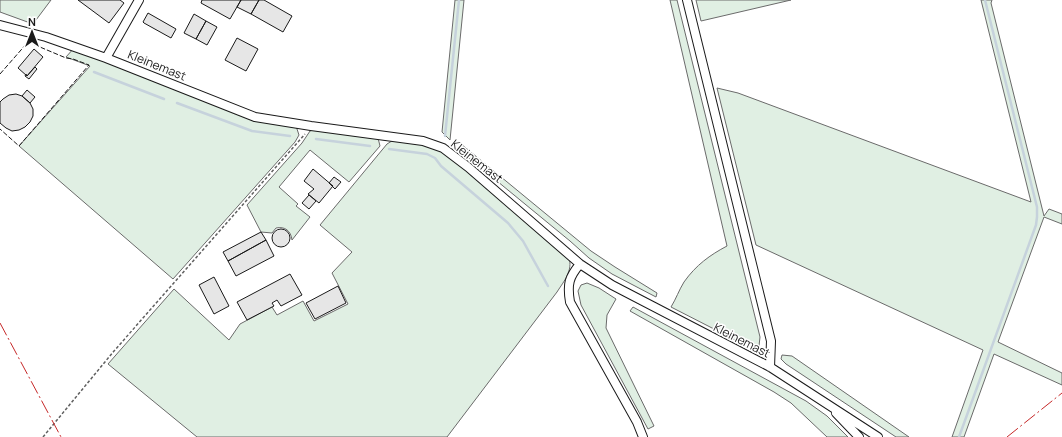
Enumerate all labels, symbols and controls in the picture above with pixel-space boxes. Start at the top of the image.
north arrow [12,12,52,52]
text: N [28,14,36,29]
street label: Kleinemast [125,46,189,84]
street label: Kleinemast [447,135,507,187]
street label: Kleinemast [711,318,773,362]

